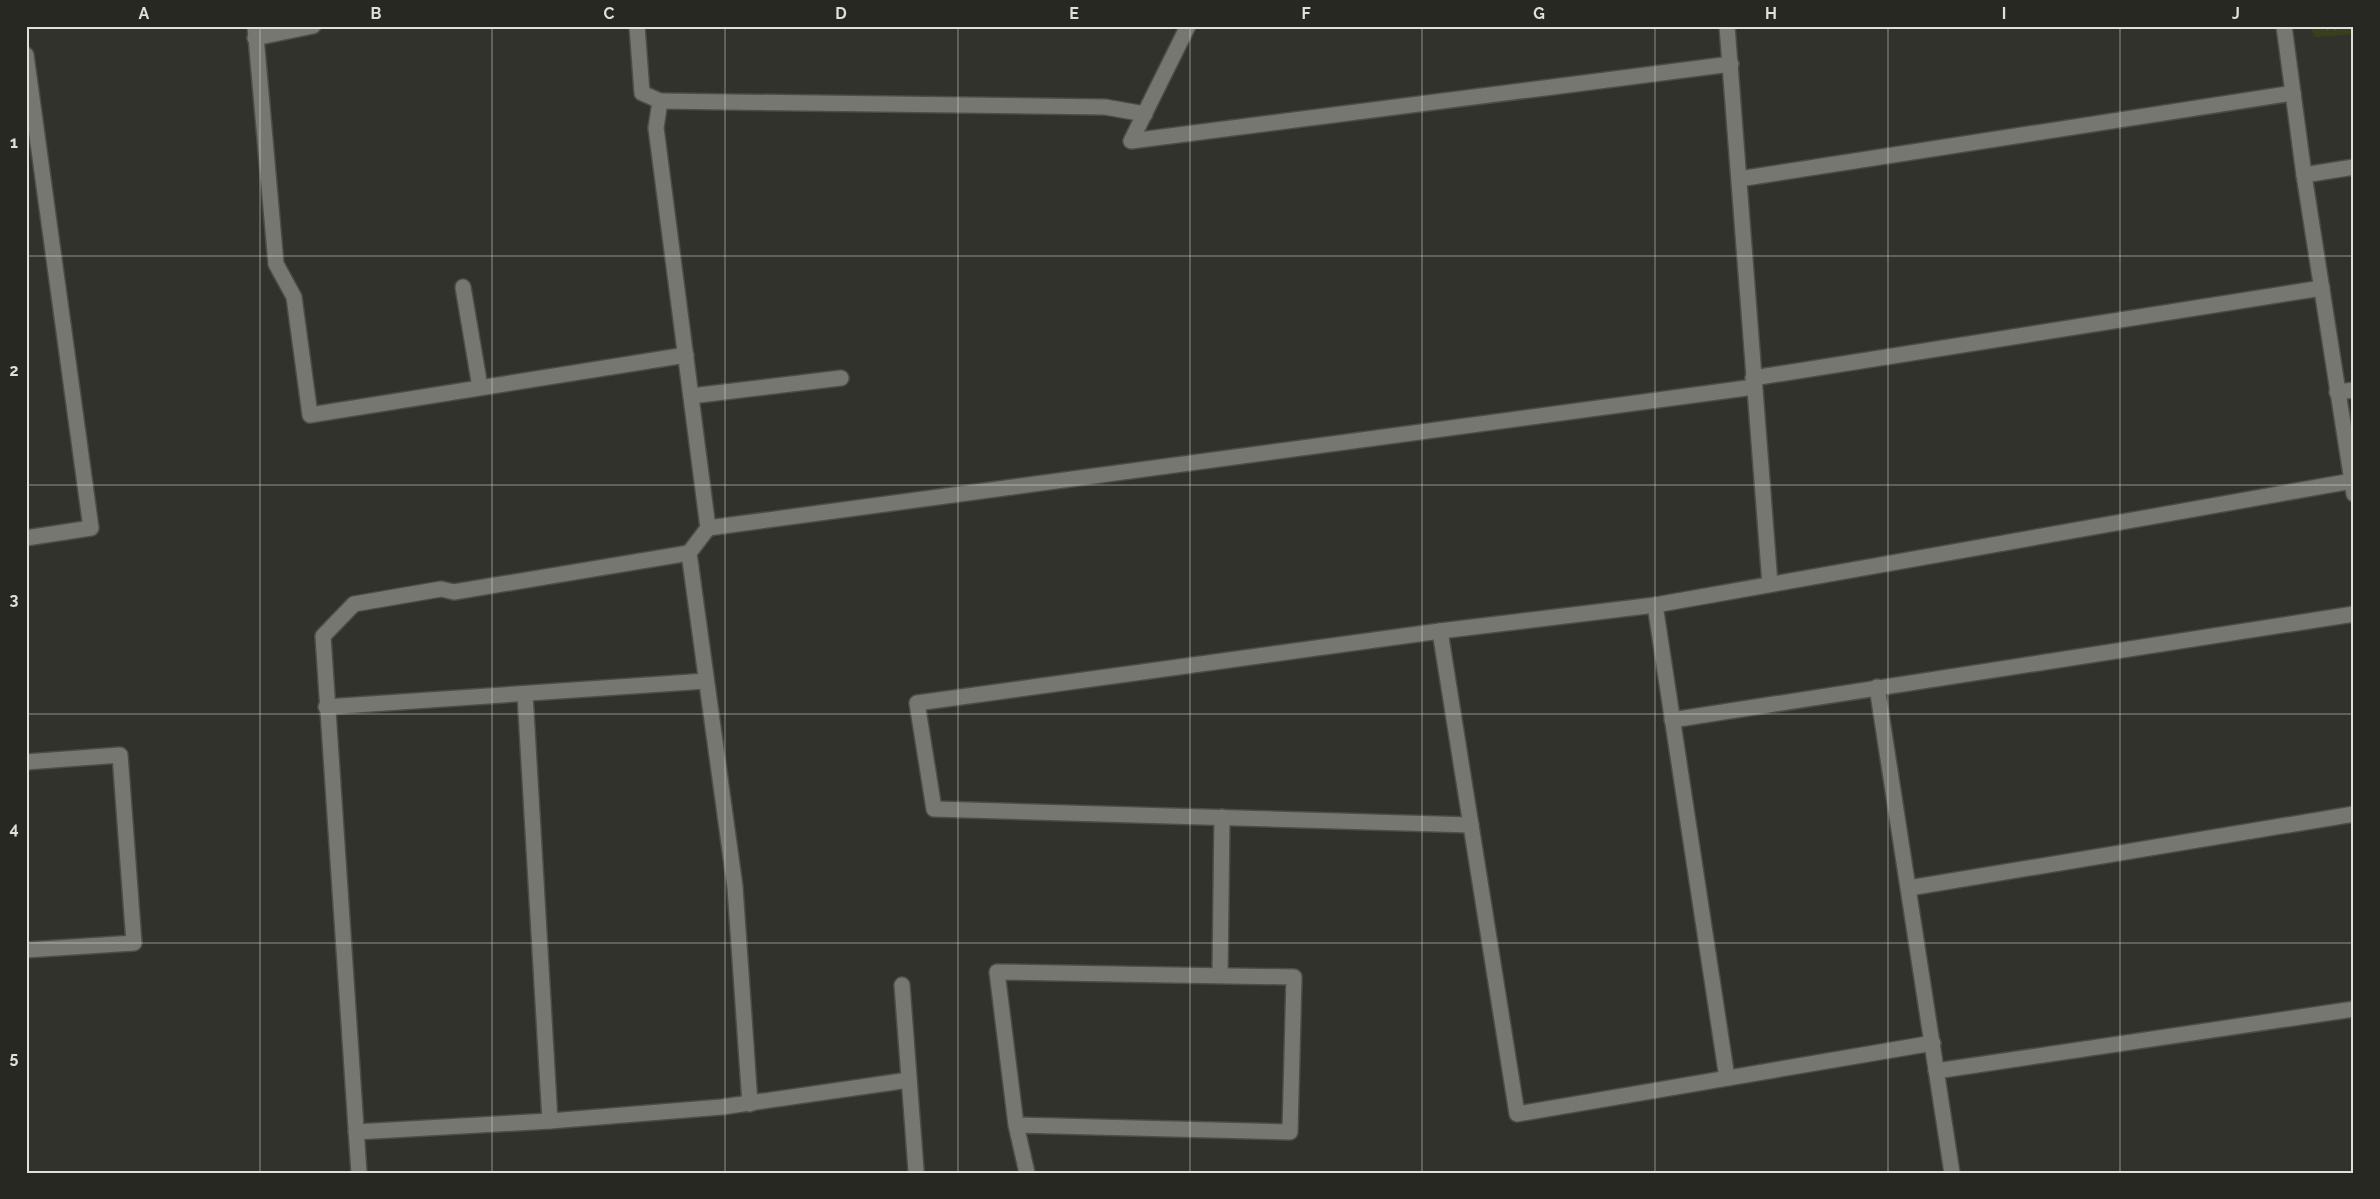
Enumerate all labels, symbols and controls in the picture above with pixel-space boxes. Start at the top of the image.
text: A [139,4,150,23]
text: B [371,4,382,23]
text: C [604,4,615,23]
text: D [835,4,847,23]
text: E [1069,4,1079,23]
text: F [1301,4,1311,23]
text: G [1533,4,1545,23]
text: H [1765,4,1777,23]
text: I [2002,4,2006,23]
text: J [2232,4,2240,23]
text: 1 [10,133,18,152]
text: 2 [9,361,19,380]
text: 3 [10,590,19,609]
text: 4 [9,819,19,838]
text: 5 [10,1048,19,1067]

